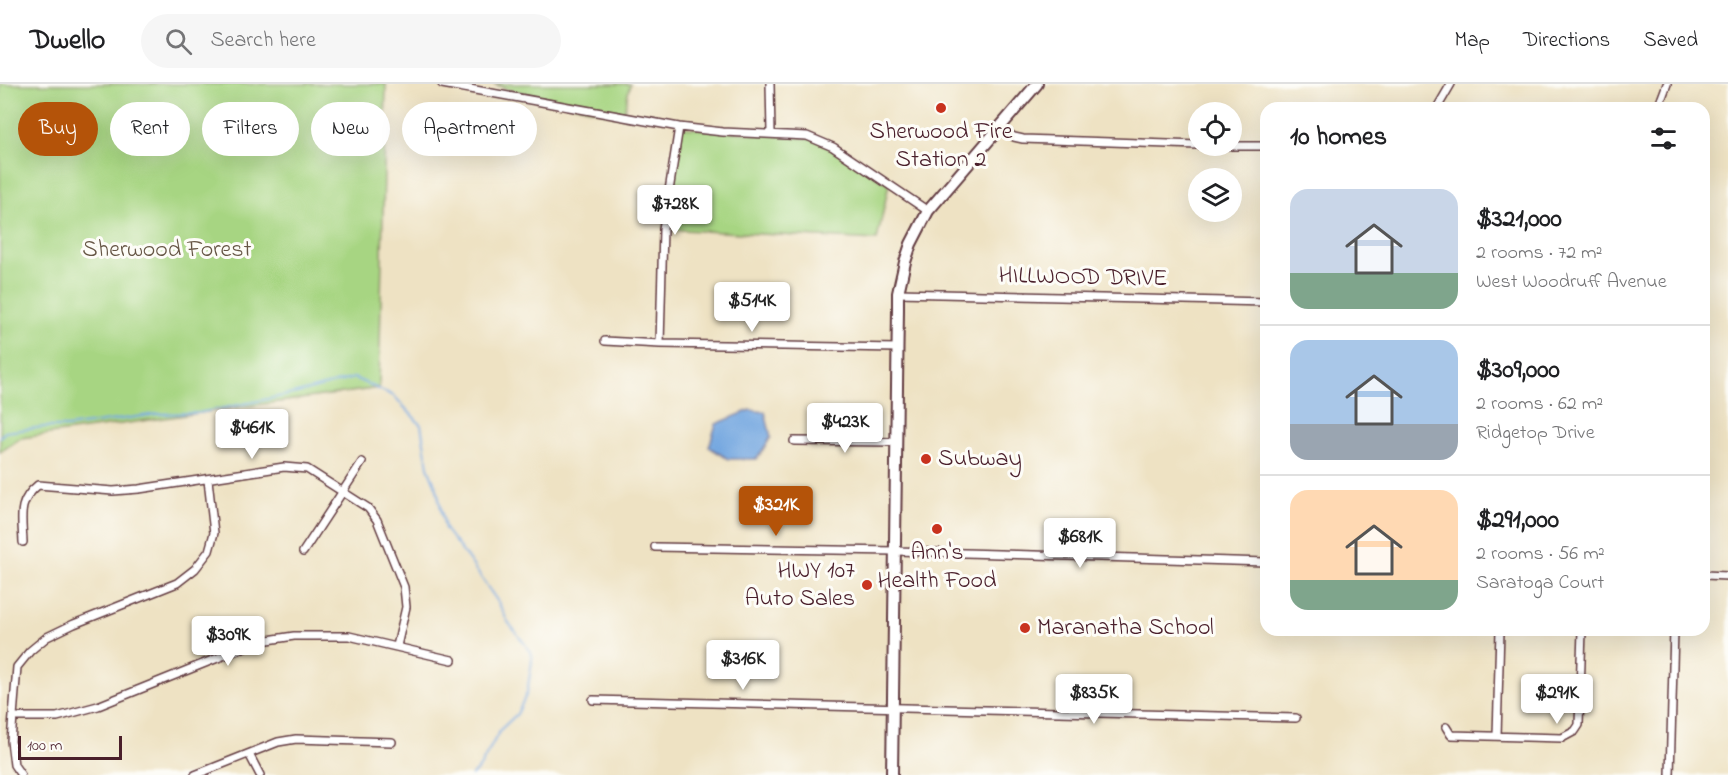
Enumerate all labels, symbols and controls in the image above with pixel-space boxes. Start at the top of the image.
search box [141,14,561,68]
text: Dwello [30,21,105,62]
icon: search [162,25,195,58]
text: Search here [210,25,316,57]
text: Map [1454,26,1490,56]
text: Directions [1523,26,1610,56]
text: Saved [1643,26,1698,56]
marker: Sherwood Fire Station 2 [934,101,948,115]
chip: Buy [18,102,98,156]
chip: Rent [110,102,190,156]
chip: Filters [202,102,299,156]
chip: New [311,102,390,156]
chip: Apartment [402,102,537,156]
map controls [1188,102,1242,222]
button: locate [1188,102,1242,156]
place label: Sherwood Fire Station 2 [869,115,1013,178]
text: 10 homes [1290,119,1387,157]
icon: filters [1647,122,1680,155]
button: layers [1188,168,1242,222]
pin: $728K [633,185,717,236]
text: $728K [651,190,699,219]
text: $321,000 [1476,201,1562,239]
icon: home [1338,213,1410,285]
park label: Sherwood Forest [82,233,252,268]
text: 2 rooms · 72 m² [1476,239,1603,268]
street label: HILLWOOD DRIVE [998,259,1168,297]
text: West Woodruff Avenue [1476,268,1667,297]
pin: $514K [710,282,794,333]
text: $514K [728,287,776,316]
text: $309,000 [1476,352,1560,390]
icon: home [1338,364,1410,436]
text: 2 rooms · 62 m² [1476,390,1603,419]
pin: $423K [803,403,887,454]
text: $423K [821,408,869,437]
pin: $461K [210,409,294,460]
text: $461K [229,414,275,443]
text: Ridgetop Drive [1476,419,1595,448]
place label: Subway [938,442,1022,478]
marker: Subway [919,452,933,466]
pin: $321K [734,486,818,537]
text: $321K [753,491,799,520]
text: $291,000 [1476,502,1559,540]
icon: home [1338,514,1410,586]
pin: $681K [1038,518,1122,569]
marker: Ann's Health Food [930,522,944,536]
text: $681K [1058,523,1102,552]
place label: Ann's Health Food [878,536,997,599]
text: 2 rooms · 56 m² [1476,540,1605,569]
place label: HWY 107 Auto Sales [745,554,855,617]
text: Saratoga Court [1476,569,1604,598]
marker: HWY 107 Auto Sales [860,578,874,592]
place label: Maranatha School [1037,611,1214,646]
pin: $309K [186,616,270,667]
text: $309K [206,621,250,650]
marker: Maranatha School [1018,621,1032,635]
pin: $316K [701,640,785,691]
text: $316K [720,645,766,674]
pin: $835K [1052,674,1136,725]
pin: $291K [1515,674,1599,725]
text: $835K [1070,679,1119,708]
text: $291K [1535,679,1579,708]
scale bar [18,733,122,760]
text: 100 m [27,734,62,758]

